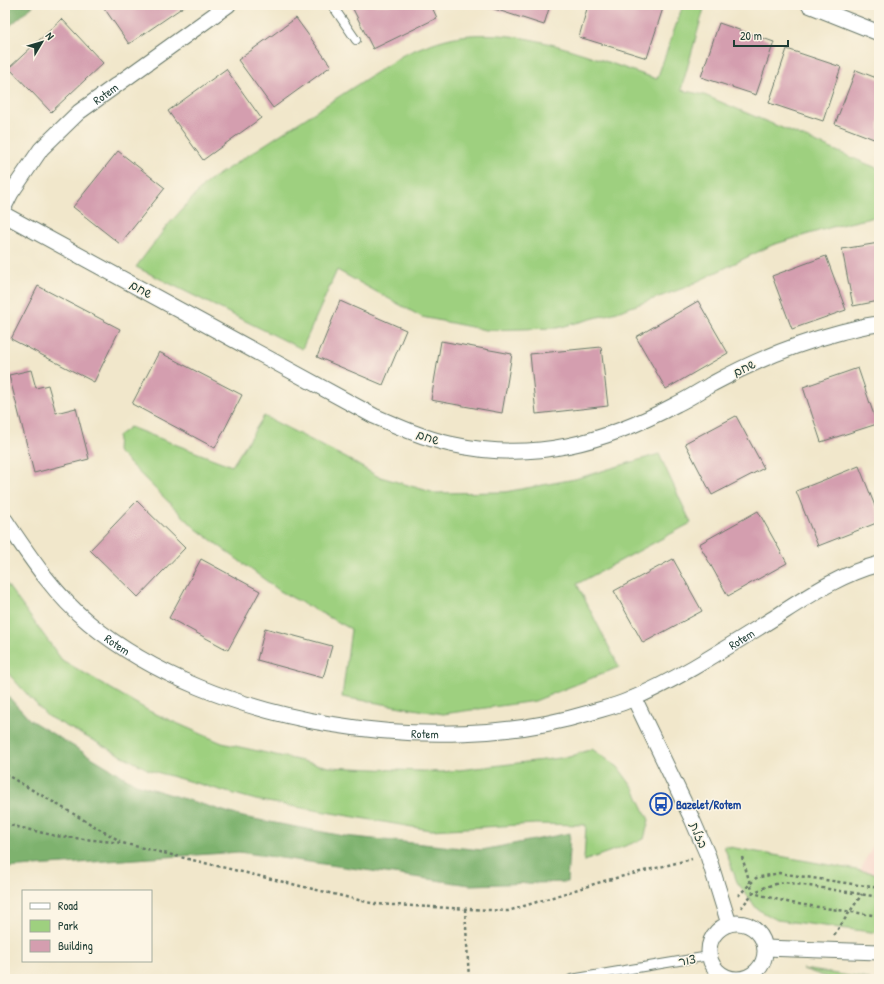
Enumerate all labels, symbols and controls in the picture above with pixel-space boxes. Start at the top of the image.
north arrow [22,22,62,62]
scale bar [734,22,788,48]
text: 20 m [740,27,762,44]
text: N [43,29,57,43]
street label: Rotem [89,78,121,108]
street label: שחם [127,276,155,302]
street label: שחם [730,355,758,381]
street label: שחם [414,425,442,449]
street label: Rotem [725,624,757,653]
street label: Rotem [101,629,134,659]
street label: Rotem [411,724,439,742]
bus stop icon: Bazelet/Rotem [648,791,674,817]
place label: Bazelet/Rotem [676,796,741,813]
street label: בזלת [686,819,712,851]
legend [22,890,152,962]
text: Road [58,897,78,914]
text: Park [58,917,78,934]
text: Building [58,937,93,954]
street label: צור [677,950,697,970]

